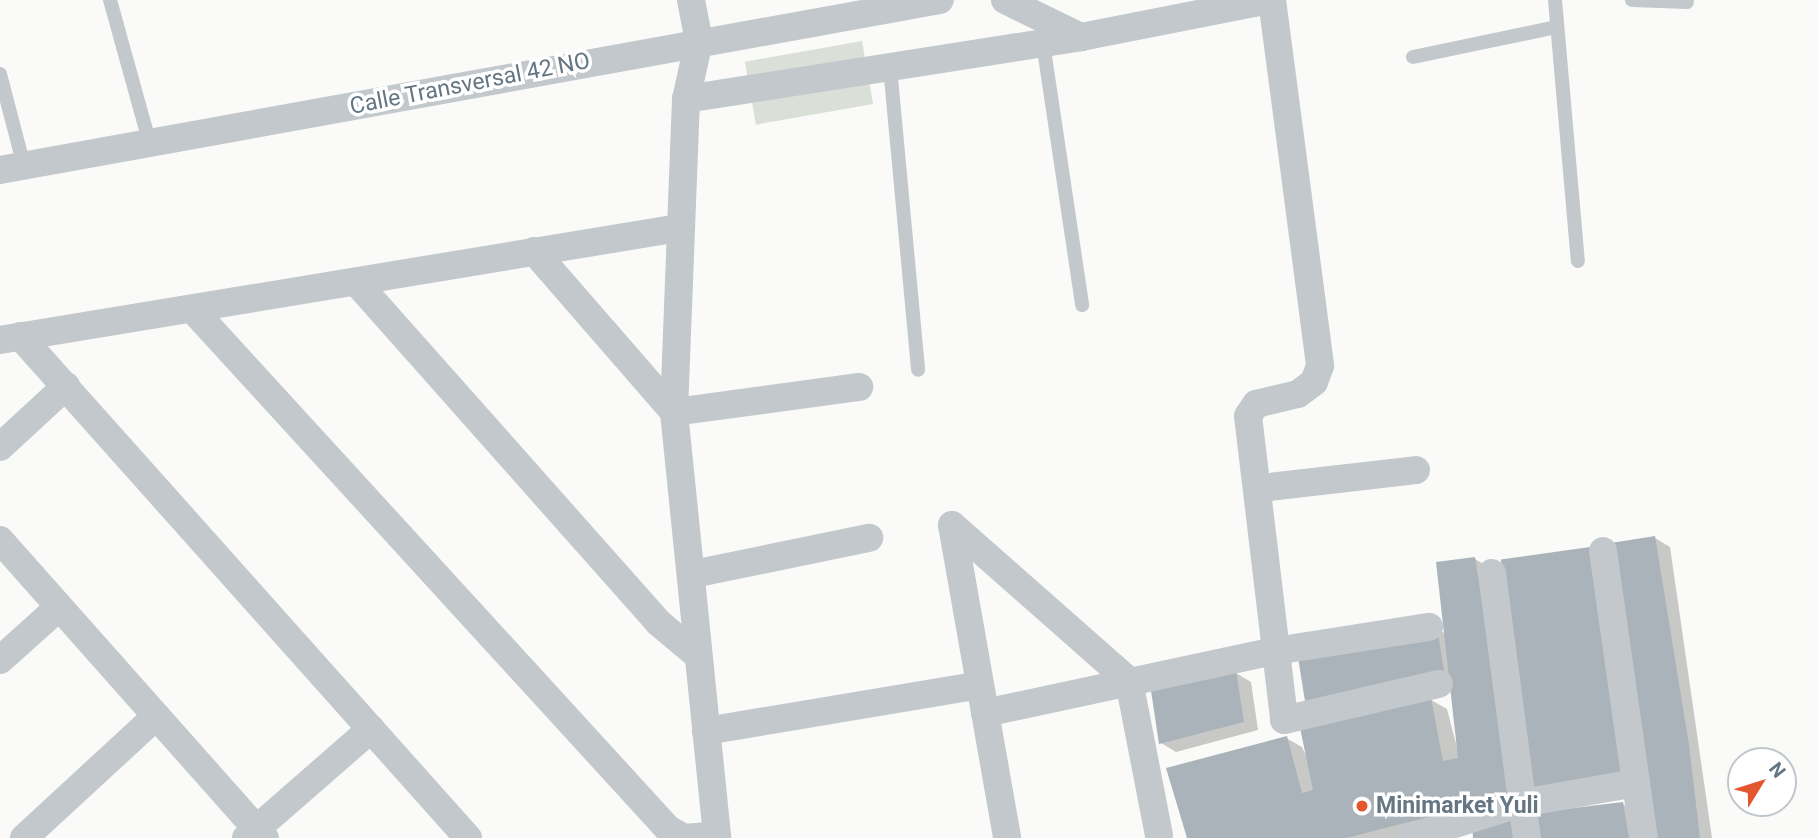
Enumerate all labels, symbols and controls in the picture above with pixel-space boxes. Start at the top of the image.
street label: Calle Transversal 42 NO [347,47,593,121]
north arrow [1727,747,1797,817]
text: N [1764,758,1791,782]
place label: Minimarket Yuli [1376,792,1539,820]
marker: Minimarket Yuli [1354,798,1370,814]

